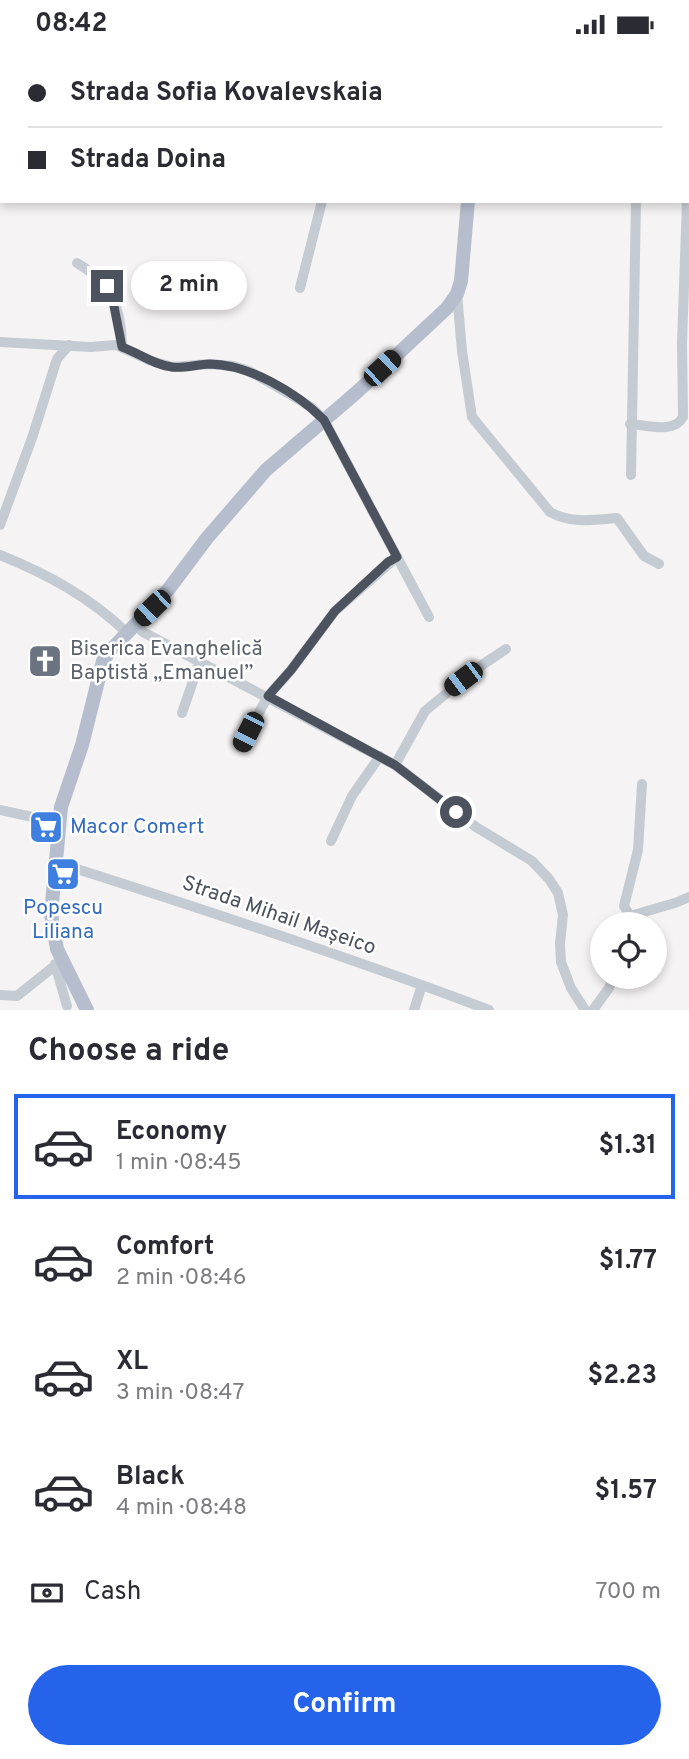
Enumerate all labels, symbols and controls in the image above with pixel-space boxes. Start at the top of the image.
text: 08:42 [35,8,107,41]
text: Strada Sofia Kovalevskaia [70,77,383,110]
text: Strada Doina [70,144,226,177]
callout: 2 min [132,261,247,311]
route end [91,270,123,302]
text: 2 min [159,271,219,300]
car [360,346,405,390]
car [130,586,175,630]
place label: Biserica Evanghelică Baptistă „Emanuel” [70,636,263,687]
church icon: Biserica Evanghelică Baptistă „Emanuel” [26,642,64,680]
car [440,658,487,700]
car [230,709,267,755]
route start [440,796,472,828]
supermarket icon: Macor Comert [27,808,65,846]
place label: Macor Comert [70,814,204,841]
supermarket icon: Popescu Liliana [44,855,82,893]
street label: Strada Mihail Mașeico [179,870,379,962]
place label: Popescu Liliana [23,895,103,946]
map controls [590,912,667,989]
button: locate [590,912,667,989]
text: Choose a ride [28,1032,229,1072]
icon: car [32,1115,95,1178]
text: Economy [116,1116,227,1149]
text: $1.31 [599,1130,657,1163]
text: 1 min · 08:45 [116,1149,242,1178]
icon: car [32,1230,95,1293]
text: Comfort [116,1231,214,1264]
text: $1.77 [599,1245,657,1278]
text: 2 min · 08:46 [116,1264,247,1293]
icon: car [32,1345,95,1408]
text: XL [116,1346,148,1379]
text: $2.23 [588,1360,657,1393]
text: 3 min · 08:47 [116,1379,244,1408]
icon: car [32,1460,95,1523]
text: Black [116,1461,185,1494]
text: $1.57 [595,1475,657,1508]
text: 4 min · 08:48 [116,1494,247,1523]
icon: cash [28,1574,66,1612]
text: Cash [84,1576,141,1609]
text: 700 m [595,1578,661,1607]
button: Confirm [28,1665,661,1745]

